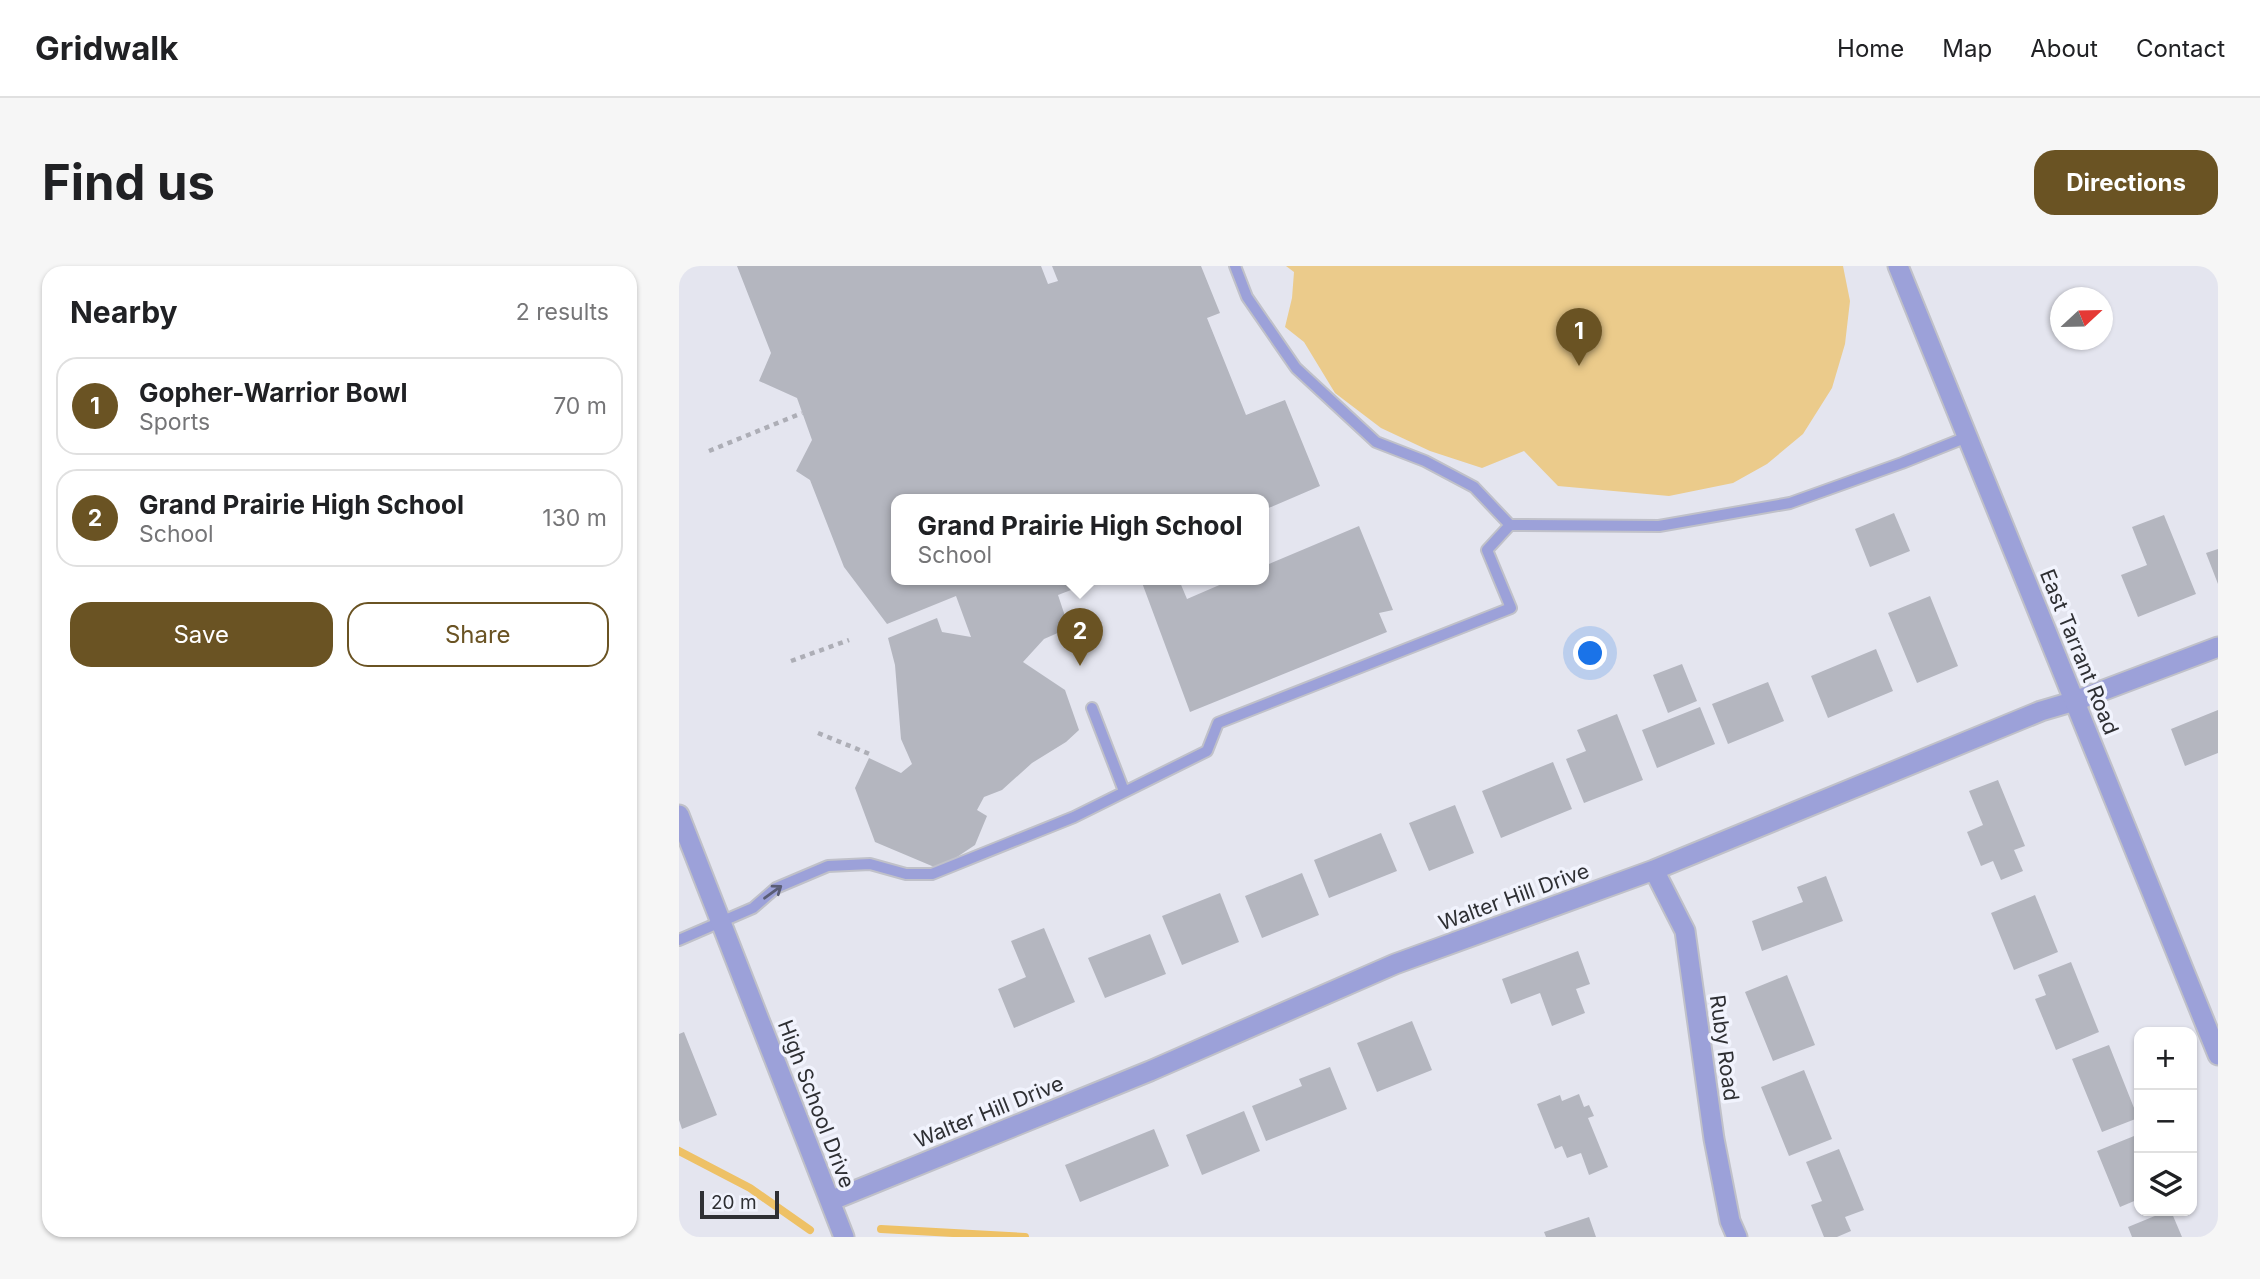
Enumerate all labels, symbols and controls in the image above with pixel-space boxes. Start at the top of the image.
text: Gridwalk [35,28,178,68]
text: Home [1837,34,1904,63]
text: Map [1942,34,1992,63]
text: About [2030,34,2098,63]
text: Contact [2136,34,2225,63]
button: Directions [2034,150,2218,215]
text: Find us [42,153,215,212]
north arrow [2050,287,2113,350]
text: Nearby [70,294,178,330]
text: 2 results [516,298,609,326]
pin: 1 [1556,308,1602,366]
text: Gopher-Warrior Bowl [139,377,408,408]
text: 1 [90,392,100,420]
text: 70 m [553,392,607,420]
text: Sports [139,408,210,436]
text: Grand Prairie High School [139,489,464,520]
popup [891,494,1269,585]
text: 2 [88,504,102,532]
text: 130 m [542,504,607,532]
text: Grand Prairie High School [918,510,1242,541]
text: School [139,520,214,548]
text: School [918,541,992,569]
street label: East Tarrant Road [2035,566,2124,738]
button: Save [70,602,333,667]
button: Share [347,602,609,667]
pin: 2 [1057,608,1103,666]
your location [1573,636,1607,670]
street label: Walter Hill Drive [1435,858,1593,935]
one-way arrow [763,885,782,899]
street label: Ruby Road [1705,993,1744,1103]
street label: High School Drive [773,1016,860,1191]
map controls [2134,1027,2197,1216]
button: + [2134,1027,2197,1090]
street label: Walter Hill Drive [911,1070,1067,1153]
button: − [2134,1090,2197,1153]
button: layers [2134,1153,2197,1216]
scale bar [700,1188,779,1220]
text: 20 m [711,1191,757,1214]

